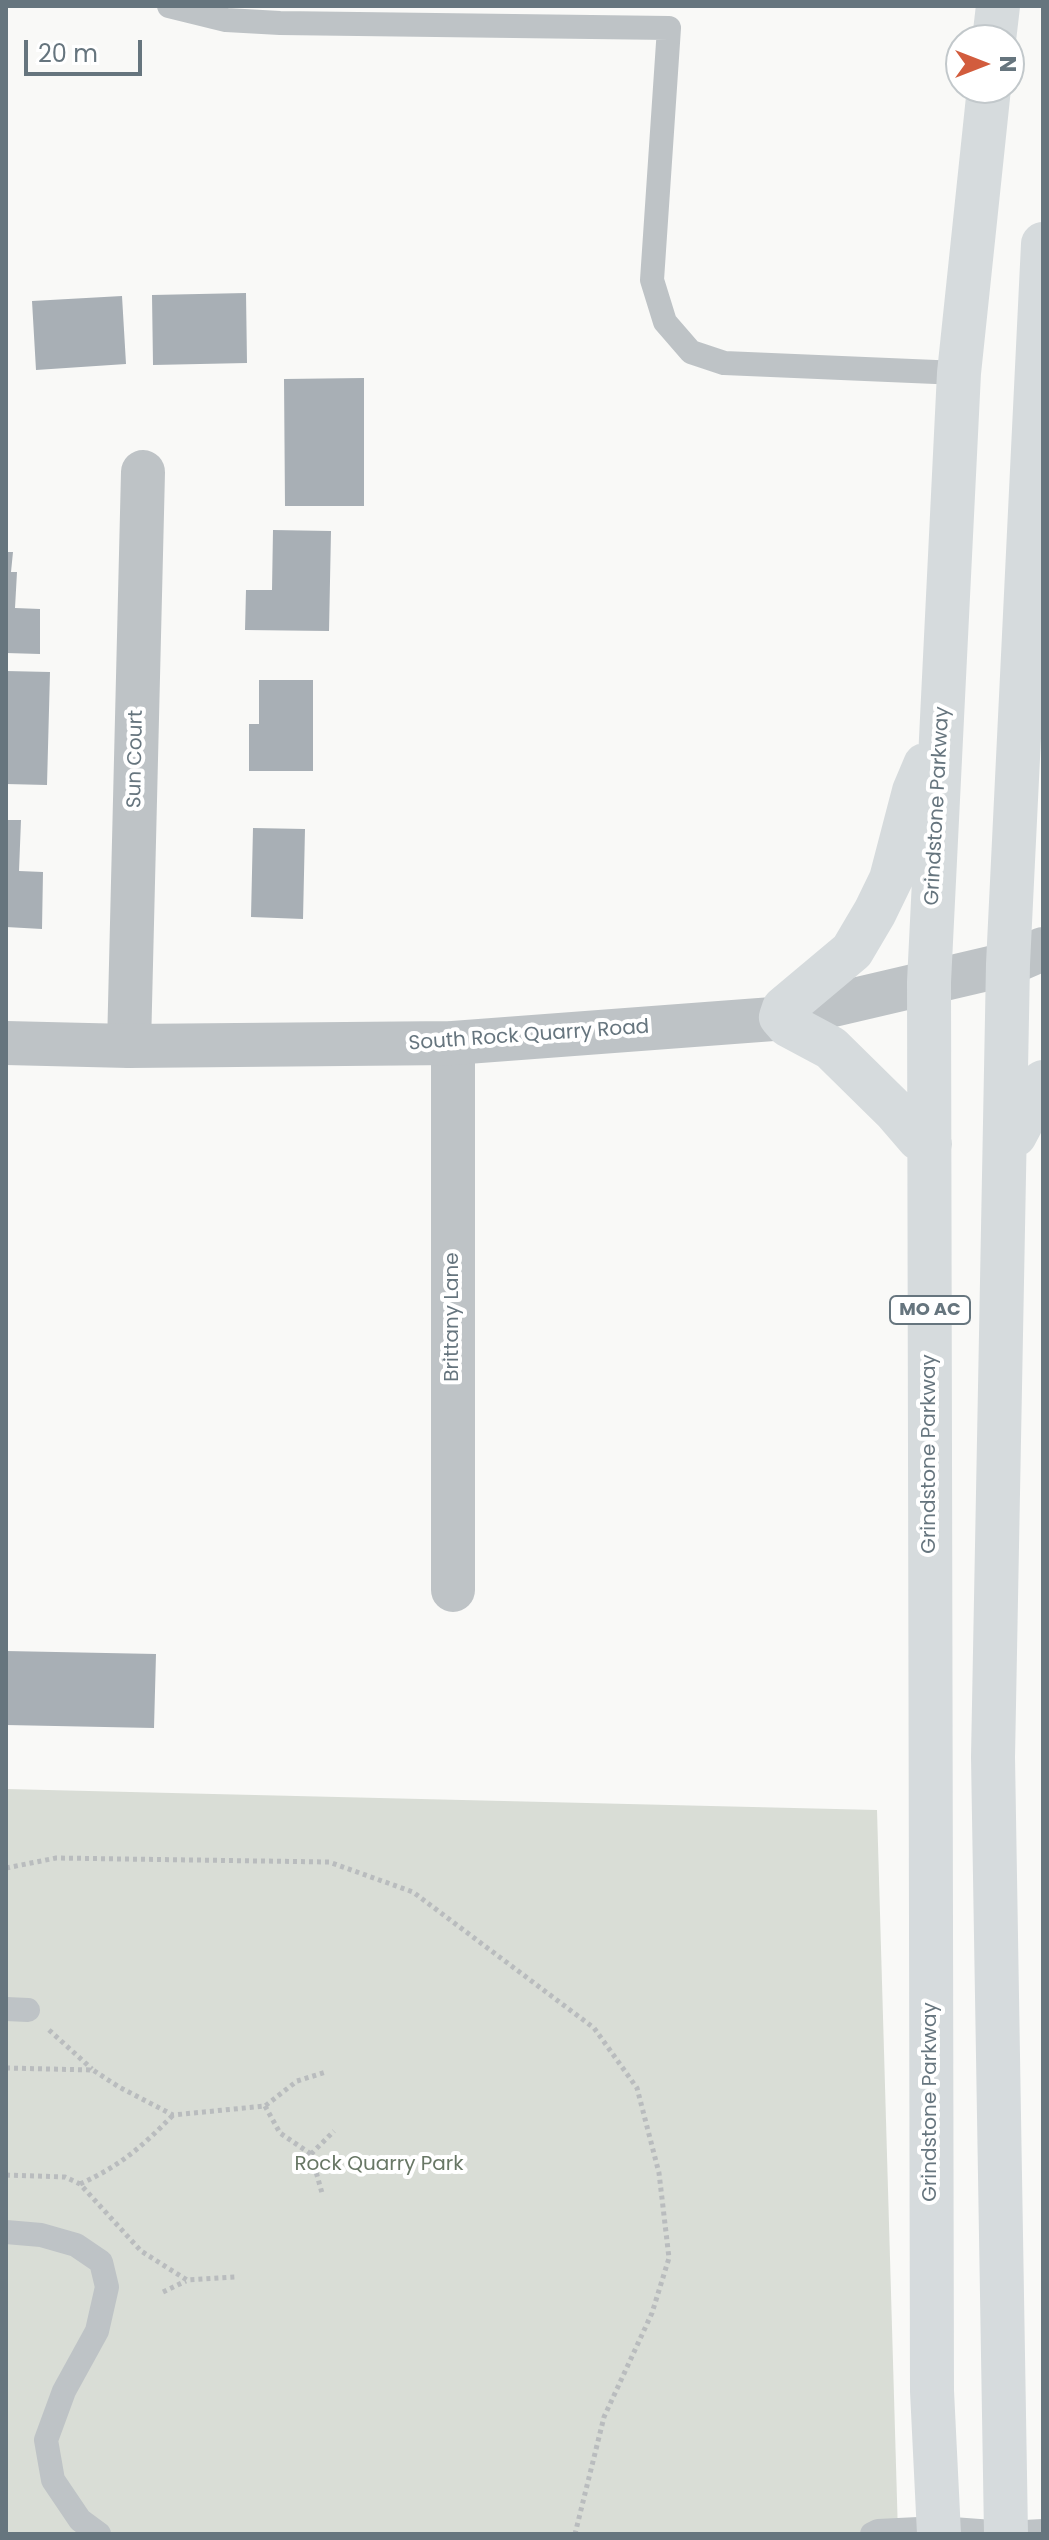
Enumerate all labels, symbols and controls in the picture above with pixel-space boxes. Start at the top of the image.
scale bar [28,24,146,74]
north arrow [945,24,1025,104]
text: 20 m [38,37,98,70]
text: N [992,56,1023,72]
street label: Grindstone Parkway [921,706,955,906]
street label: Sun Court [123,710,149,808]
street label: South Rock Quarry Road [408,1016,650,1056]
street label: Brittany Lane [441,1252,465,1382]
road number: MO AC [890,1296,970,1324]
street label: Grindstone Parkway [918,1354,942,1554]
street label: Grindstone Parkway [919,2002,943,2202]
park label: Rock Quarry Park [294,2153,464,2177]

